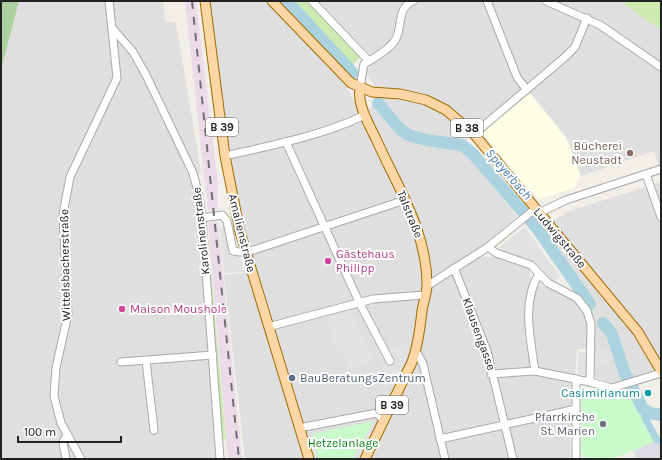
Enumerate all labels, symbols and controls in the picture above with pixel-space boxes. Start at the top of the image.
road number: B 39 [206,118,238,136]
road number: B 38 [451,119,483,137]
place label: Bücherei Neustadt [571,139,622,167]
water label: Speyerbach [483,145,535,203]
marker: Bücherei Neustadt [625,148,635,158]
street label: Karolinenstraße [189,187,213,275]
street label: Talstraße [394,188,426,240]
street label: Amalienstraße [225,192,259,274]
street label: Ludwigstraße [531,205,589,271]
street label: Wittelsbacherstraße [57,209,73,321]
place label: Gästehaus Philipp [336,247,395,275]
marker: Gästehaus Philipp [323,256,333,266]
street label: Klausengasse [459,296,499,372]
place label: Maison Moushole [130,302,227,316]
marker: Maison Moushole [117,304,127,314]
place label: BauBeratungsZentrum [300,371,426,385]
marker: BauBeratungsZentrum [287,373,297,383]
place label: Casimirianum [561,386,640,400]
marker: Casimirianum [643,388,653,398]
road number: B 39 [376,396,408,414]
place label: Pfarrkirche St. Marien [535,410,595,438]
scale bar [18,418,121,444]
marker: Pfarrkirche St. Marien [598,419,608,429]
text: 100 m [24,425,56,439]
park label: Hetzelanlage [308,436,378,450]

